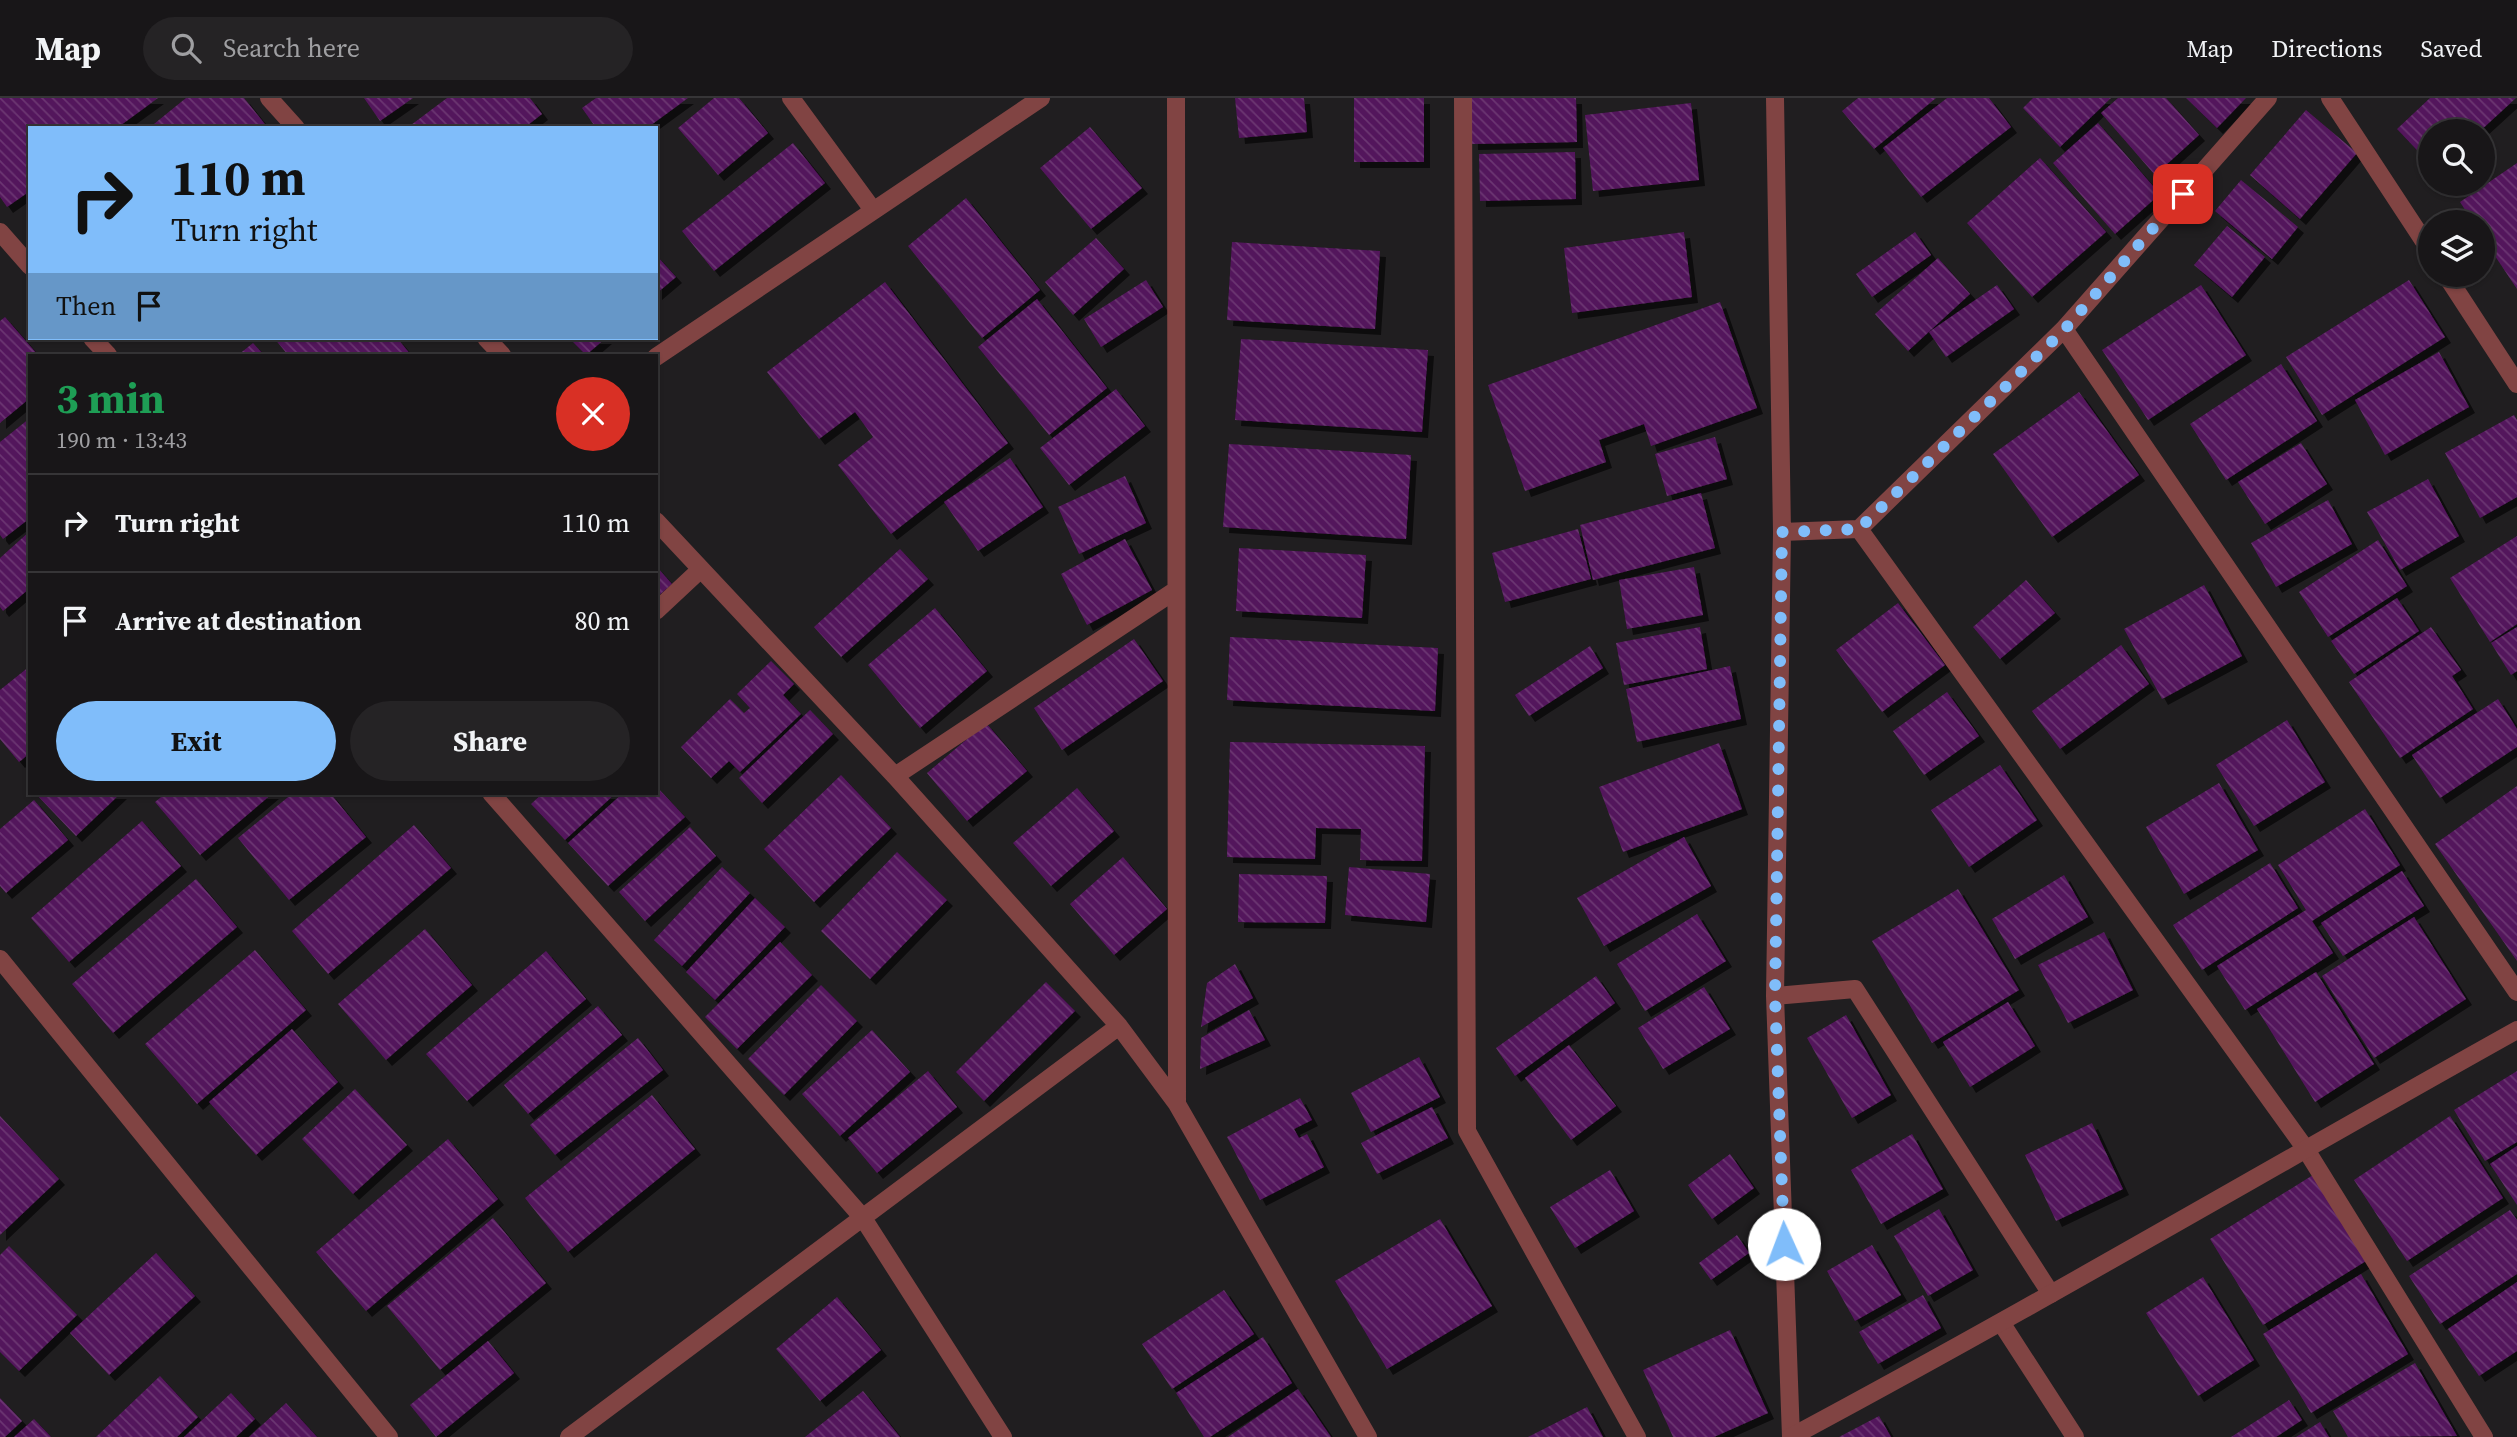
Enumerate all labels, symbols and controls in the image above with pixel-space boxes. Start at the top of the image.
search box [143,17,633,80]
text: Map [35,26,101,71]
icon: search [167,29,205,67]
text: Search here [223,30,360,66]
text: Map [2186,32,2233,65]
text: Directions [2271,32,2382,65]
text: Saved [2420,32,2482,65]
map controls [2418,119,2495,287]
button: search [2418,119,2495,196]
text: 110 m [171,144,306,211]
icon: right [56,154,147,245]
pin [2153,164,2213,224]
icon: arrive [2164,175,2202,213]
text: Turn right [171,208,317,252]
button: layers [2418,210,2495,287]
icon: arrive [130,287,168,325]
text: Then [56,288,116,324]
text: 3 min [56,369,165,427]
button: close [556,377,630,451]
text: 190 m · 13:43 [56,424,187,456]
icon: right [56,504,94,542]
text: Turn right [115,505,239,541]
text: 110 m [562,505,630,541]
icon: arrive [56,602,94,640]
text: Arrive at destination [115,603,362,639]
text: 80 m [575,603,630,639]
button: Exit [56,701,336,781]
button: Share [350,701,630,781]
position arrow [1747,1207,1821,1281]

